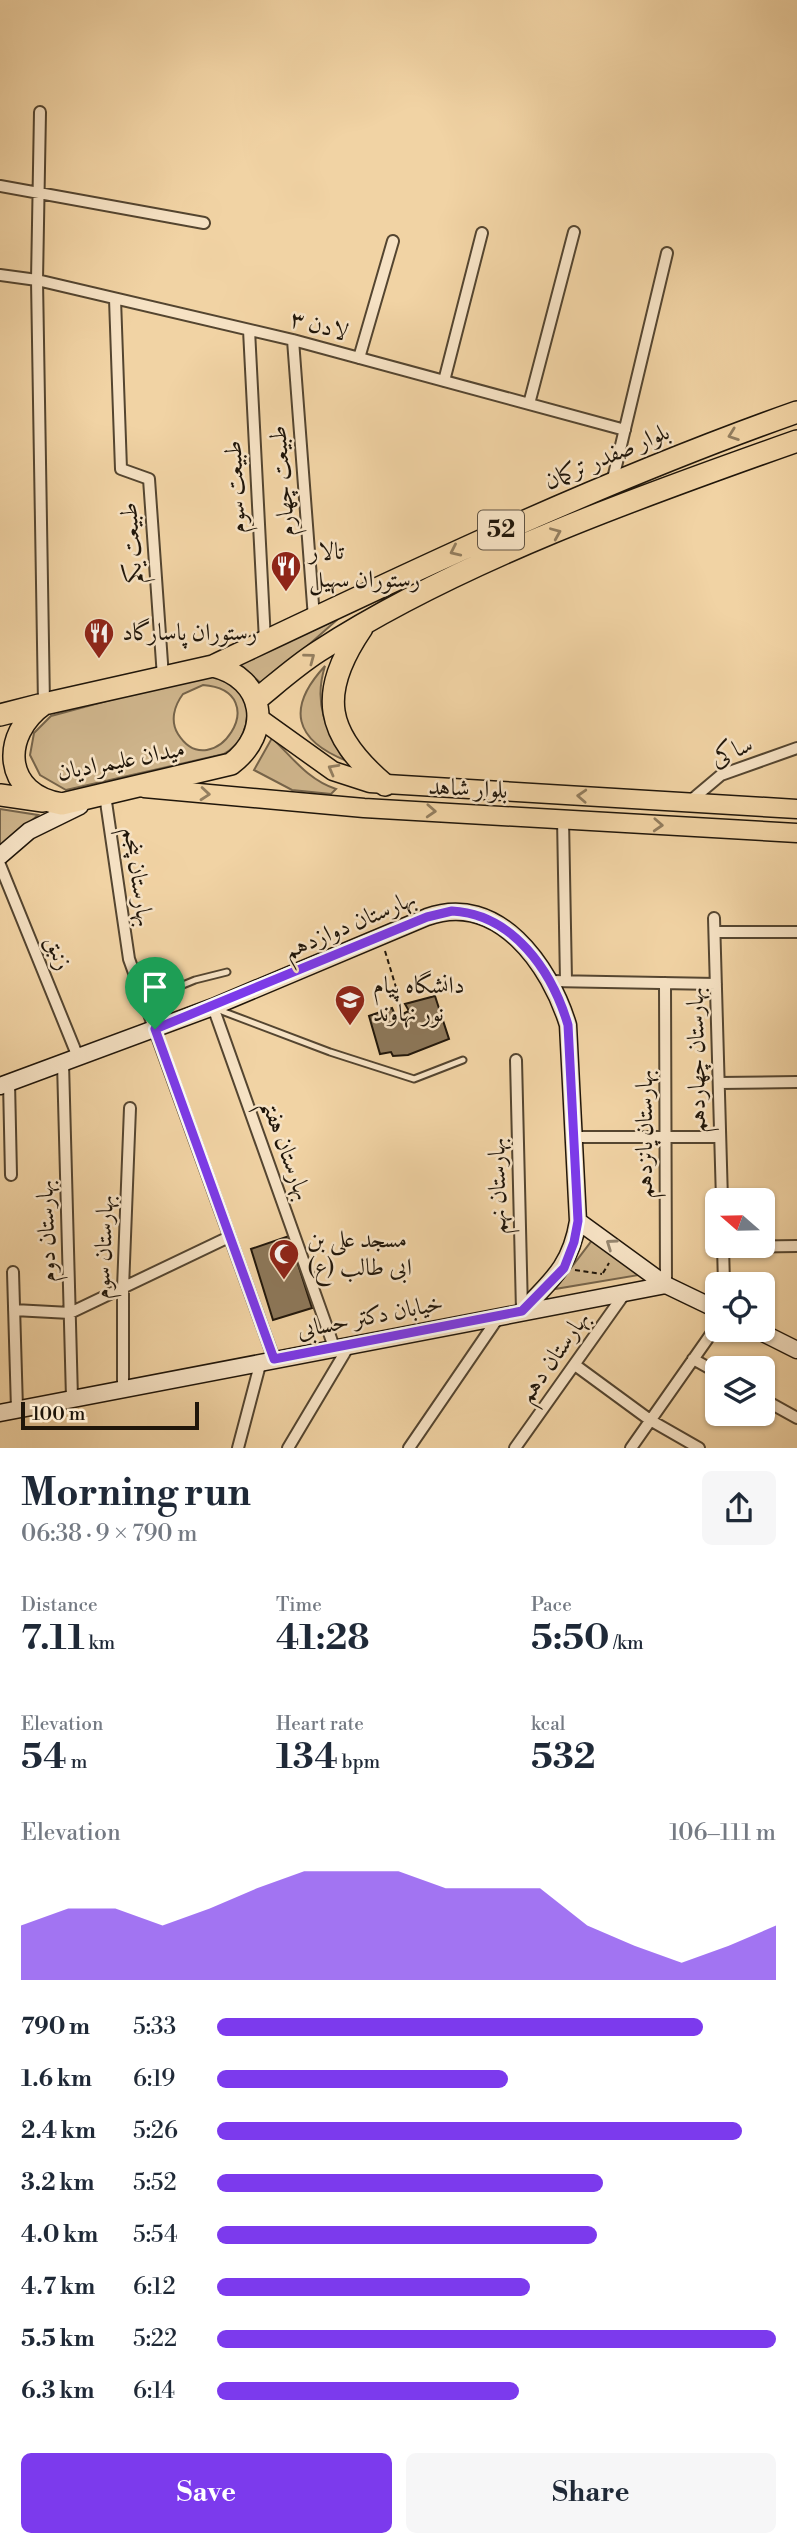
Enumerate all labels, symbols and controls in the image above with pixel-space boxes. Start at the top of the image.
street label: لادن ۳ [287,304,351,348]
street label: بلوار صفدر ترکمان [540,417,674,497]
street label: طبیعت چهارم [263,424,308,538]
one-way arrow [727,427,739,441]
street label: طبیعت سوم [219,440,258,534]
street label: طبیعت یکم [114,501,156,585]
road number: 52 [478,510,524,550]
one-way arrow [550,528,562,542]
place label: تالار رستوران سهیل [307,537,420,596]
one-way arrow [450,543,462,557]
restaurant icon: تالار رستوران سهیل [269,549,303,593]
restaurant icon: رستوران پاسارگاد [82,616,116,660]
place label: رستوران پاسارگاد [122,617,257,649]
one-way arrow [302,654,315,666]
street label: ساکی [706,729,758,774]
street label: میدان علیمرادیان [55,734,187,788]
one-way arrow [328,764,341,778]
street label: بلوار شاهد [428,772,508,806]
one-way arrow [199,786,210,801]
one-way arrow [576,789,587,804]
one-way arrow [426,804,437,819]
one-way arrow [653,817,664,832]
street label: بهارستان پنجم [110,825,160,930]
street label: بهارستان دوازدهم [279,884,423,972]
street label: زنبق [38,931,78,975]
pin [125,957,185,1029]
icon: arrive [136,968,174,1006]
place label: دانشگاه پیام نور نهاوند [373,970,464,1029]
school or university icon: دانشگاه پیام نور نهاوند [333,983,367,1027]
street label: بهارستان چهاردهم [681,987,719,1133]
street label: بهارستان پانزدهم [630,1070,666,1198]
street label: بهارستان هفتم [246,1096,318,1207]
street label: بهارستان نهم [482,1137,520,1235]
street label: بهارستان دوم [30,1179,69,1283]
north arrow [705,1188,775,1258]
map controls [705,1188,775,1426]
street label: بهارستان سوم [87,1194,126,1300]
place label: مسجد علی بن ابی طالب (ع) [307,1225,412,1287]
mosque icon: مسجد علی بن ابی طالب (ع) [267,1237,301,1281]
one-way arrow [606,1240,619,1252]
button: locate [705,1272,775,1342]
street label: خیابان دکتر حسابی [294,1288,446,1347]
street label: بهارستان دهم [511,1305,602,1412]
button: layers [705,1356,775,1426]
scale bar [21,1399,200,1431]
text: 100 m [32,1402,85,1426]
text: Morning run [21,1470,251,1517]
button: share [702,1471,776,1545]
text: 06:38 · 9 × 790 m [21,1520,197,1548]
text: Distance [21,1593,98,1617]
text: Time [276,1593,322,1617]
text: Pace [531,1593,572,1617]
text: 7.11 [21,1617,85,1660]
text: 41:28 [276,1617,370,1660]
text: 5:50 [531,1617,609,1660]
text: km [85,1631,115,1655]
text: /km [609,1631,644,1655]
text: Elevation [21,1712,103,1736]
text: Heart rate [276,1712,364,1736]
text: kcal [531,1712,565,1736]
text: 54 [21,1736,67,1779]
text: 134 [276,1736,338,1779]
text: 532 [531,1736,596,1779]
text: m [67,1750,87,1774]
text: bpm [338,1750,380,1774]
text: Elevation [21,1819,121,1847]
text: 106–111 m [669,1819,776,1847]
text: 790 m [21,2013,90,2041]
text: 5:33 [133,2013,176,2041]
text: 1.6 km [21,2065,92,2093]
text: 6:19 [133,2065,175,2093]
text: 2.4 km [21,2117,96,2145]
text: 5:26 [133,2117,178,2145]
text: 3.2 km [21,2169,94,2197]
text: 5:52 [133,2169,177,2197]
text: 4.0 km [21,2221,98,2249]
text: 5:54 [133,2221,178,2249]
text: 4.7 km [21,2273,95,2301]
text: 6:12 [133,2273,176,2301]
text: 5.5 km [21,2325,95,2353]
text: 5:22 [133,2325,177,2353]
text: 6.3 km [21,2377,94,2405]
text: 6:14 [133,2377,175,2405]
button: Save [21,2453,392,2533]
button: Share [406,2453,776,2533]

